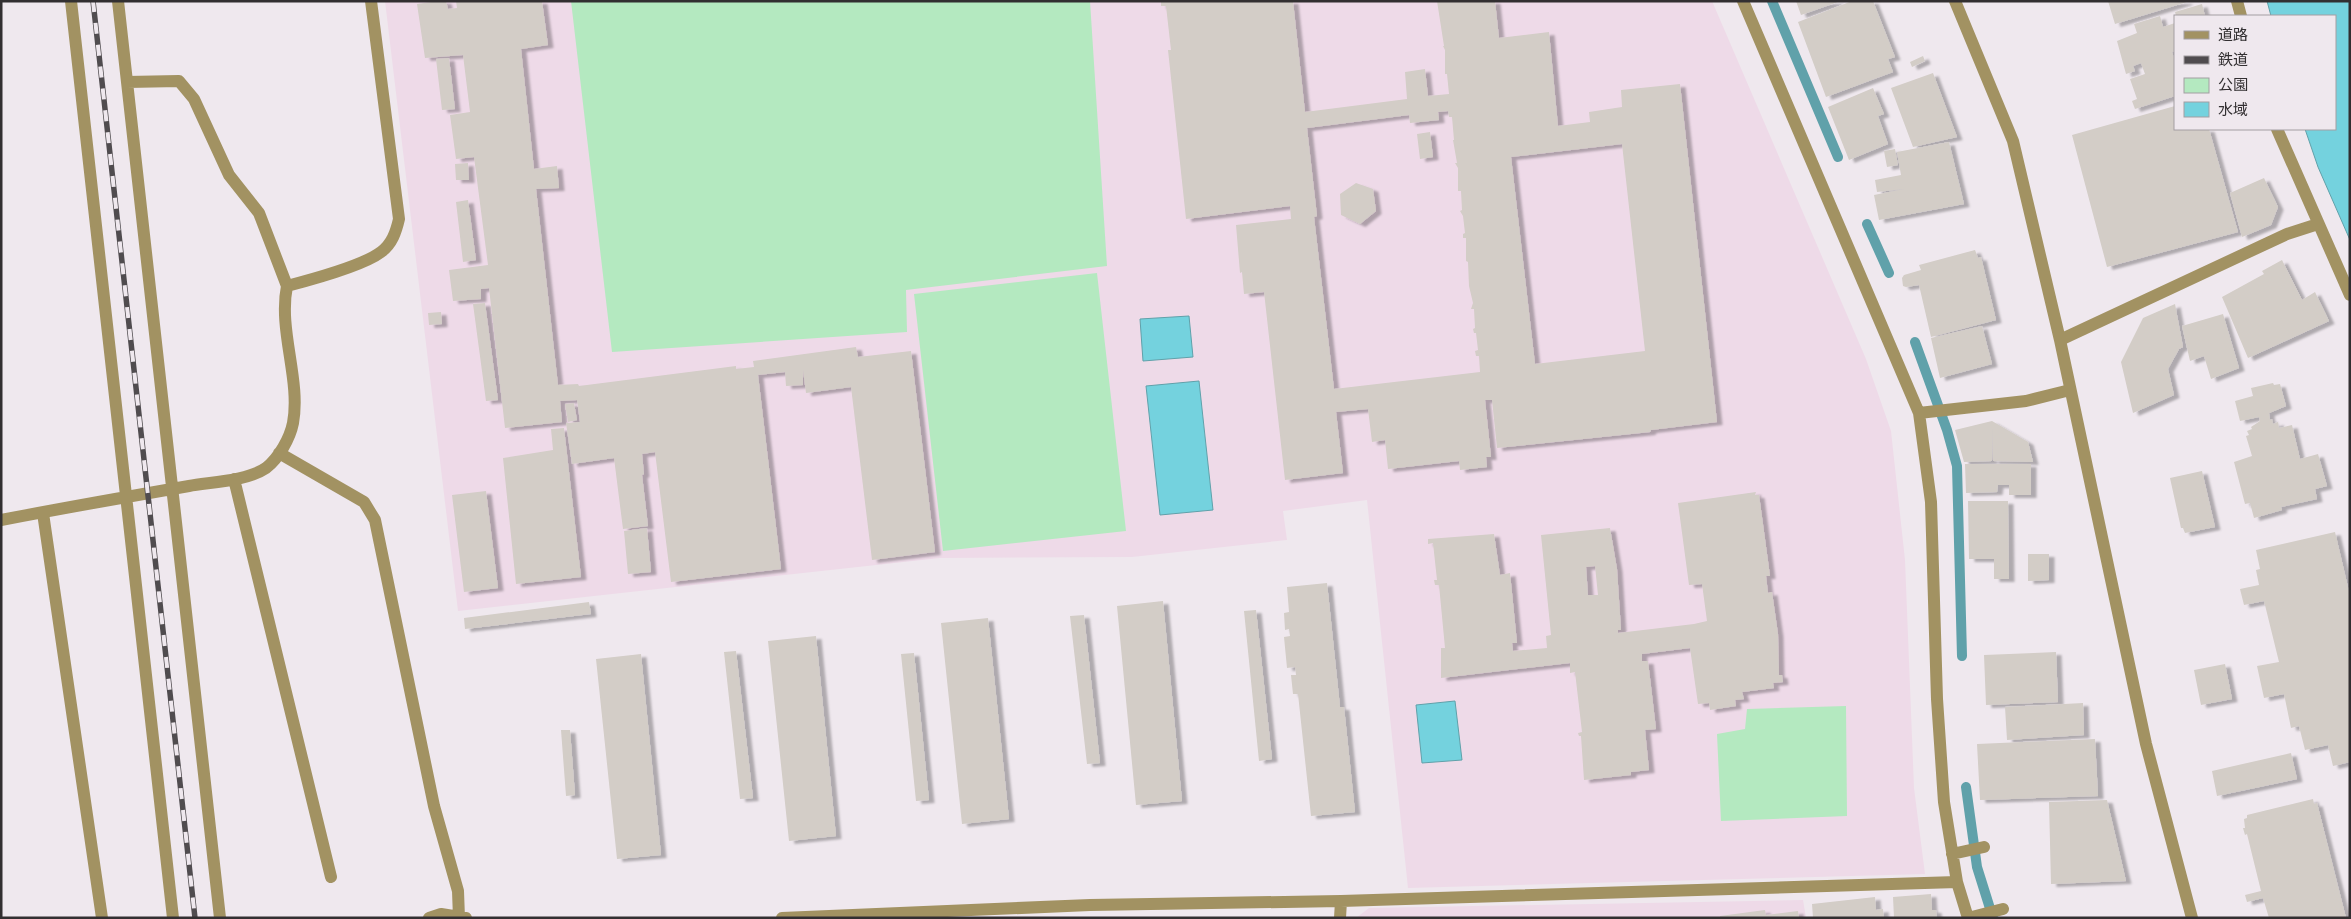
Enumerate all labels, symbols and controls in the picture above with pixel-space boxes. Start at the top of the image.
legend [2174,15,2336,130]
text: 道路 [2218,25,2248,44]
text: 鉄道 [2218,50,2248,69]
text: 公園 [2218,75,2248,94]
text: 水域 [2218,100,2248,119]

